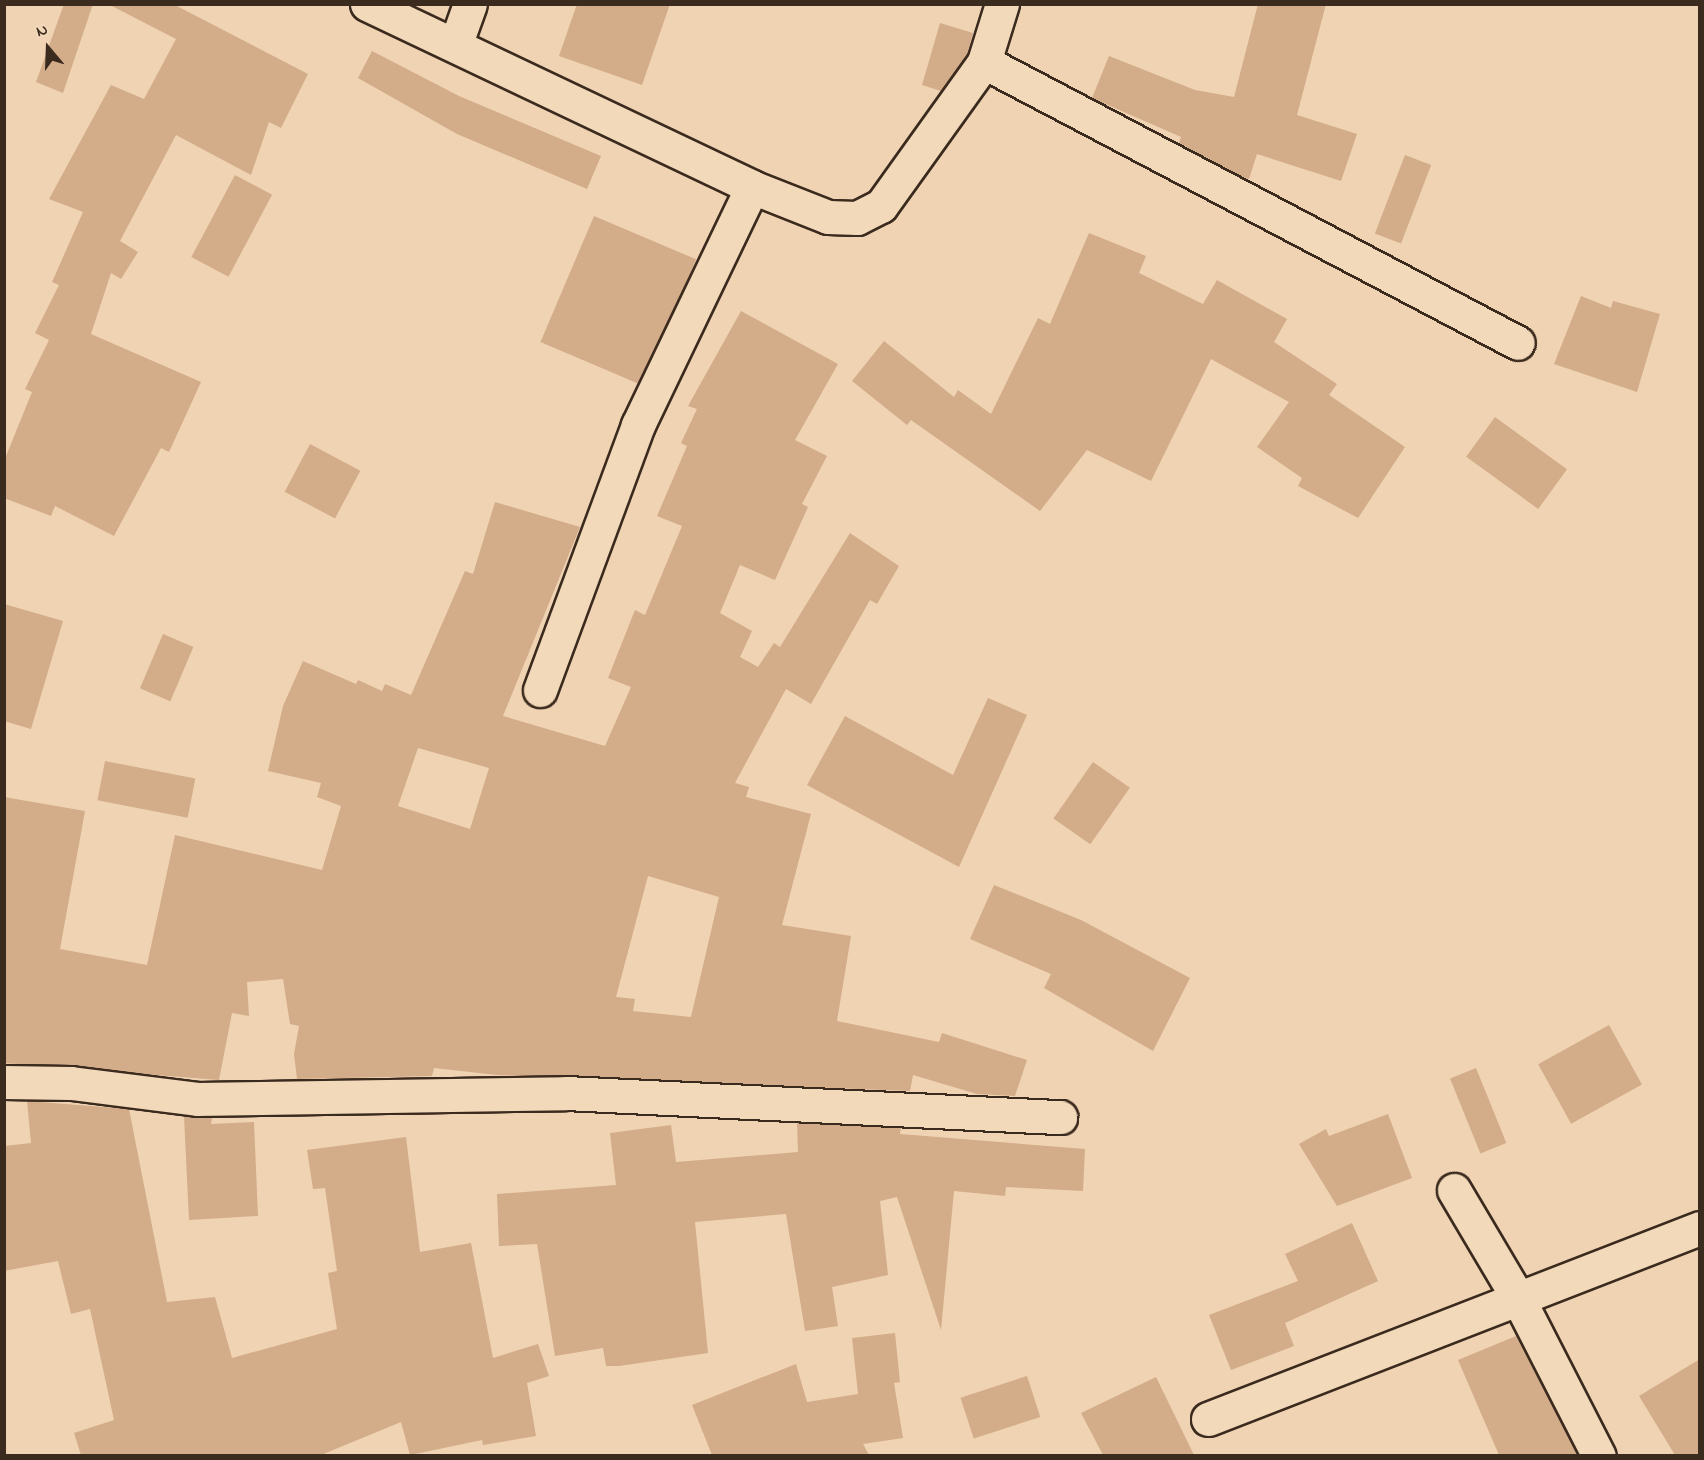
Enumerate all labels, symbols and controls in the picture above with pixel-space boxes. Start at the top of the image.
north arrow [18,18,78,78]
text: N [33,18,51,44]

